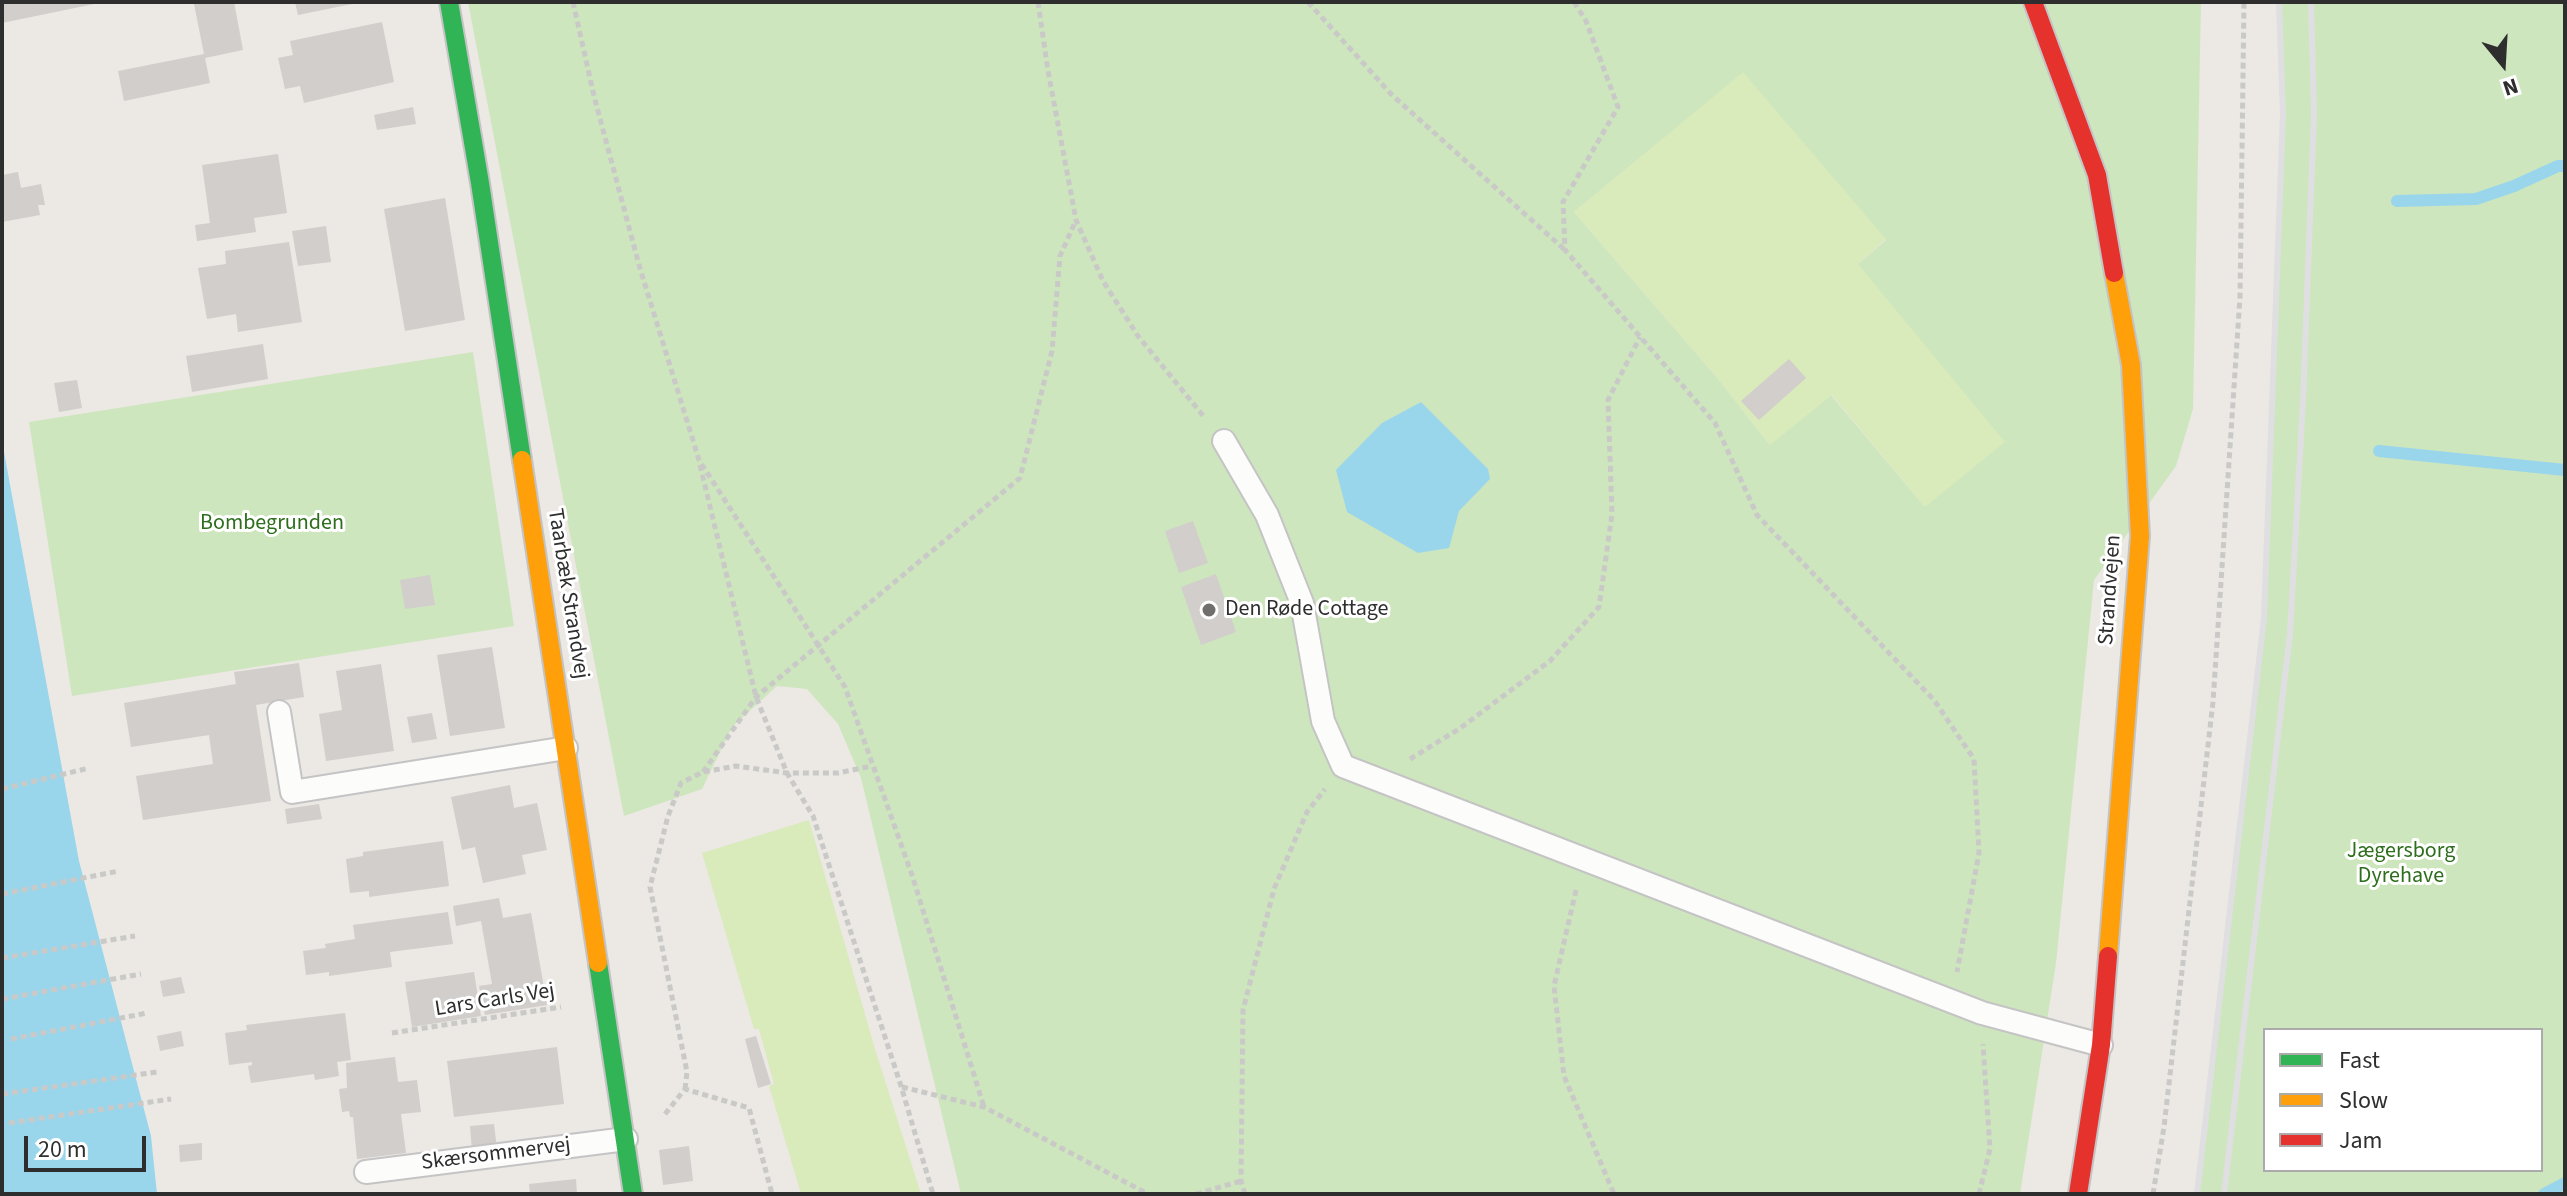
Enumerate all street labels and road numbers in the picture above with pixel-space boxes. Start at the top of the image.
street label: Taarbæk Strandvej [541,507,593,681]
street label: Strandvejen [2094,534,2128,646]
street label: Lars Carls Vej [433,979,557,1023]
street label: Skærsommervej [420,1133,572,1177]

